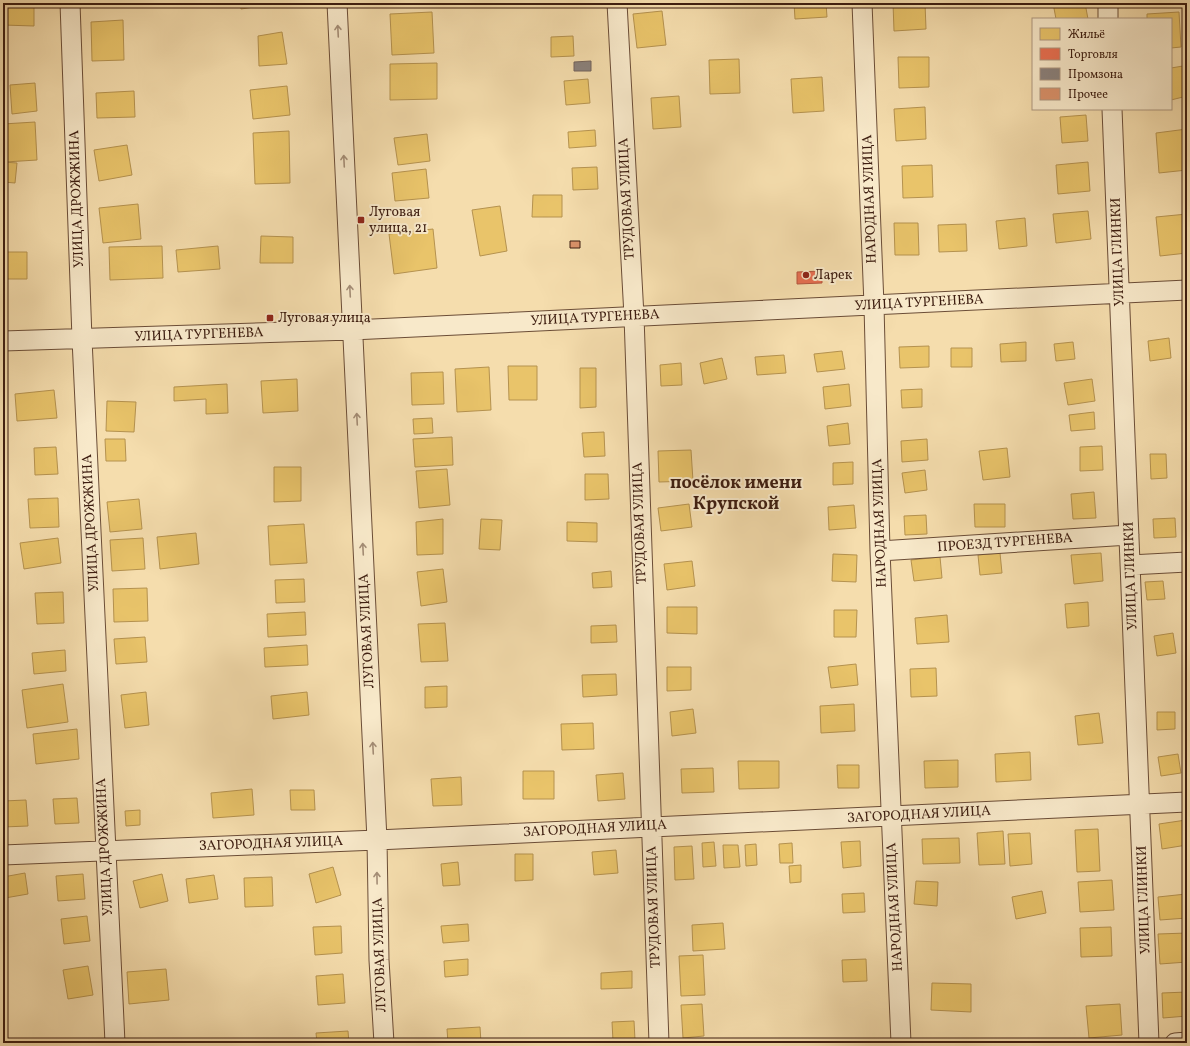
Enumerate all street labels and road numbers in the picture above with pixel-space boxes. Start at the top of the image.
street label: УЛИЦА ДРОЖЖИНА [65,130,89,268]
street label: НАРОДНАЯ УЛИЦА [858,134,882,264]
street label: ТРУДОВАЯ УЛИЦА [614,137,640,261]
street label: УЛИЦА ГЛИНКИ [1107,197,1129,307]
street label: УЛИЦА ТУРГЕНЕВА [854,290,984,316]
street label: УЛИЦА ТУРГЕНЕВА [530,305,660,331]
street label: УЛИЦА ТУРГЕНЕВА [134,323,264,347]
street label: УЛИЦА ДРОЖЖИНА [78,454,104,592]
street label: НАРОДНАЯ УЛИЦА [868,458,892,588]
street label: ТРУДОВАЯ УЛИЦА [628,461,652,584]
street label: УЛИЦА ГЛИНКИ [1120,521,1142,631]
street label: ПРОЕЗД ТУРГЕНЕВА [937,529,1073,557]
street label: ЛУГОВАЯ УЛИЦА [354,573,379,689]
street label: УЛИЦА ДРОЖЖИНА [92,778,118,916]
street label: ЗАГОРОДНАЯ УЛИЦА [847,802,992,828]
street label: ЗАГОРОДНАЯ УЛИЦА [523,816,668,842]
street label: ЗАГОРОДНАЯ УЛИЦА [199,832,344,856]
street label: НАРОДНАЯ УЛИЦА [882,842,908,972]
street label: ТРУДОВАЯ УЛИЦА [642,845,666,968]
street label: УЛИЦА ГЛИНКИ [1133,845,1155,955]
street label: ЛУГОВАЯ УЛИЦА [368,897,391,1013]

